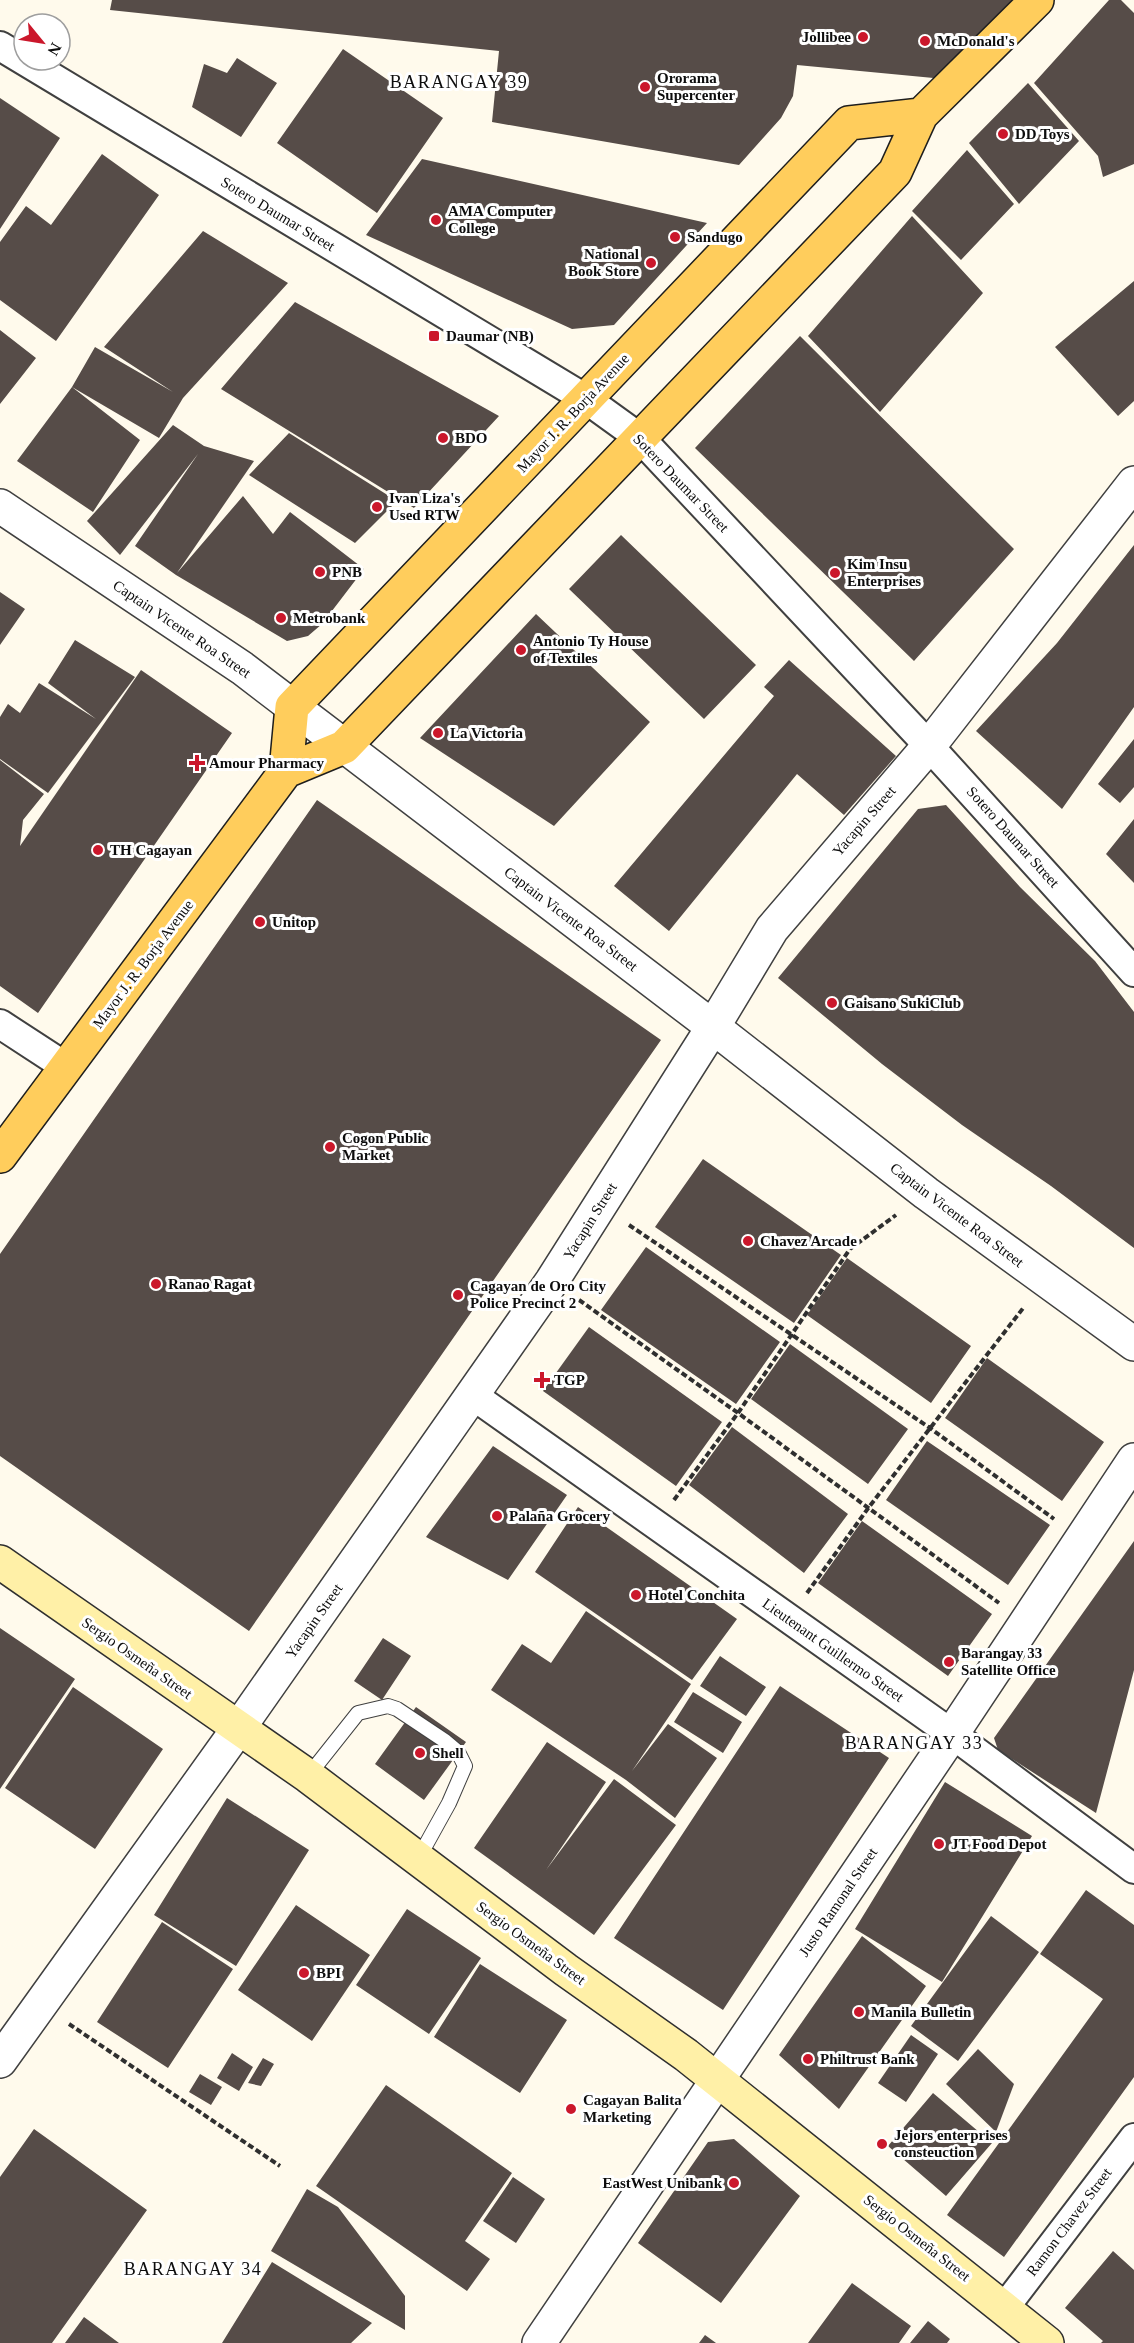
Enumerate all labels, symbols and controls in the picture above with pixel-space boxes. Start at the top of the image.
north arrow [12,12,72,72]
place label: Jollibee [802,29,851,45]
marker: Jollibee [856,30,870,44]
place label: McDonald's [937,33,1015,49]
marker: McDonald's [918,34,932,48]
text: N [44,40,65,59]
place label: Ororama Supercenter [657,70,735,103]
district label: BARANGAY 39 [390,72,528,92]
marker: Ororama Supercenter [638,80,652,94]
place label: DD Toys [1015,126,1070,142]
marker: DD Toys [996,127,1010,141]
street label: Sotero Daumar Street [218,174,339,255]
place label: AMA Computer College [448,203,553,236]
marker: AMA Computer College [429,213,443,227]
place label: Sandugo [687,229,743,245]
marker: Sandugo [668,230,682,244]
place label: National Book Store [568,246,639,279]
marker: National Book Store [644,256,658,270]
place label: Daumar (NB) [446,328,534,345]
marker: Daumar (NB) [427,329,441,343]
street label: Mayor J. R. Borja Avenue [514,350,632,476]
place label: BDO [455,430,488,446]
marker: BDO [436,431,450,445]
street label: Sotero Daumar Street [630,431,732,536]
place label: Ivan Liza's Used RTW [389,490,460,523]
marker: Ivan Liza's Used RTW [370,500,384,514]
place label: Kim Insu Enterprises [847,556,921,589]
place label: PNB [332,564,362,580]
marker: PNB [313,565,327,579]
marker: Kim Insu Enterprises [828,566,842,580]
street label: Captain Vicente Roa Street [110,577,255,682]
place label: Metrobank [293,610,366,626]
marker: Metrobank [274,611,288,625]
place label: Antonio Ty House of Textiles [533,633,649,666]
marker: Antonio Ty House of Textiles [514,643,528,657]
place label: La Victoria [450,725,523,741]
marker: La Victoria [431,726,445,740]
place label: Amour Pharmacy [209,755,325,771]
marker: Amour Pharmacy [190,756,204,770]
street label: Yacapin Street [829,782,899,859]
street label: Sotero Daumar Street [964,783,1063,891]
place label: TH Cagayan [110,842,193,858]
marker: TH Cagayan [91,843,105,857]
street label: Captain Vicente Roa Street [501,864,641,975]
street label: Mayor J. R. Borja Avenue [90,896,197,1031]
place label: Unitop [272,914,316,930]
marker: Unitop [253,915,267,929]
place label: Gaisano SukiClub [844,995,961,1011]
marker: Gaisano SukiClub [825,996,839,1010]
place label: Cogon Public Market [342,1130,429,1163]
marker: Cogon Public Market [323,1140,337,1154]
street label: Captain Vicente Roa Street [887,1160,1027,1271]
street label: Yacapin Street [560,1179,620,1262]
place label: Chavez Arcade [760,1233,857,1249]
marker: Chavez Arcade [741,1234,755,1248]
place label: Ranao Ragat [168,1276,252,1292]
marker: Ranao Ragat [149,1277,163,1291]
place label: Cagayan de Oro City Police Precinct 2 [470,1278,606,1311]
marker: Cagayan de Oro City Police Precinct 2 [451,1288,465,1302]
place label: TGP [554,1372,585,1388]
marker: TGP [535,1373,549,1387]
place label: Palaña Grocery [509,1508,610,1524]
marker: Palaña Grocery [490,1509,504,1523]
street label: Yacapin Street [282,1580,346,1661]
place label: Hotel Conchita [648,1587,746,1603]
marker: Hotel Conchita [629,1588,643,1602]
street label: Lieutenant Guillermo Street [759,1595,907,1705]
street label: Sergio Osmeña Street [79,1614,196,1702]
place label: Barangay 33 Satellite Office [961,1645,1056,1678]
marker: Barangay 33 Satellite Office [942,1655,956,1669]
district label: BARANGAY 33 [845,1733,983,1753]
place label: Shell [432,1745,464,1761]
marker: Shell [413,1746,427,1760]
place label: JT Food Depot [951,1836,1047,1852]
marker: JT Food Depot [932,1837,946,1851]
street label: Justo Ramonal Street [796,1844,881,1959]
street label: Sergio Osmeña Street [473,1898,589,1988]
place label: BPI [316,1965,341,1981]
marker: BPI [297,1966,311,1980]
place label: Manila Bulletin [871,2004,972,2020]
marker: Manila Bulletin [852,2005,866,2019]
place label: Philtrust Bank [820,2051,915,2067]
marker: Philtrust Bank [801,2052,815,2066]
place label: Cagayan Balita Marketing [583,2092,682,2125]
marker: Cagayan Balita Marketing [564,2102,578,2116]
place label: Jejors enterprises consteuction [894,2127,1008,2160]
marker: Jejors enterprises consteuction [875,2137,889,2151]
street label: Ramon Chavez Street [1023,2164,1115,2279]
place label: EastWest Unibank [602,2175,723,2191]
marker: EastWest Unibank [727,2176,741,2190]
street label: Sergio Osmeña Street [861,2192,974,2285]
district label: BARANGAY 34 [124,2259,262,2279]

